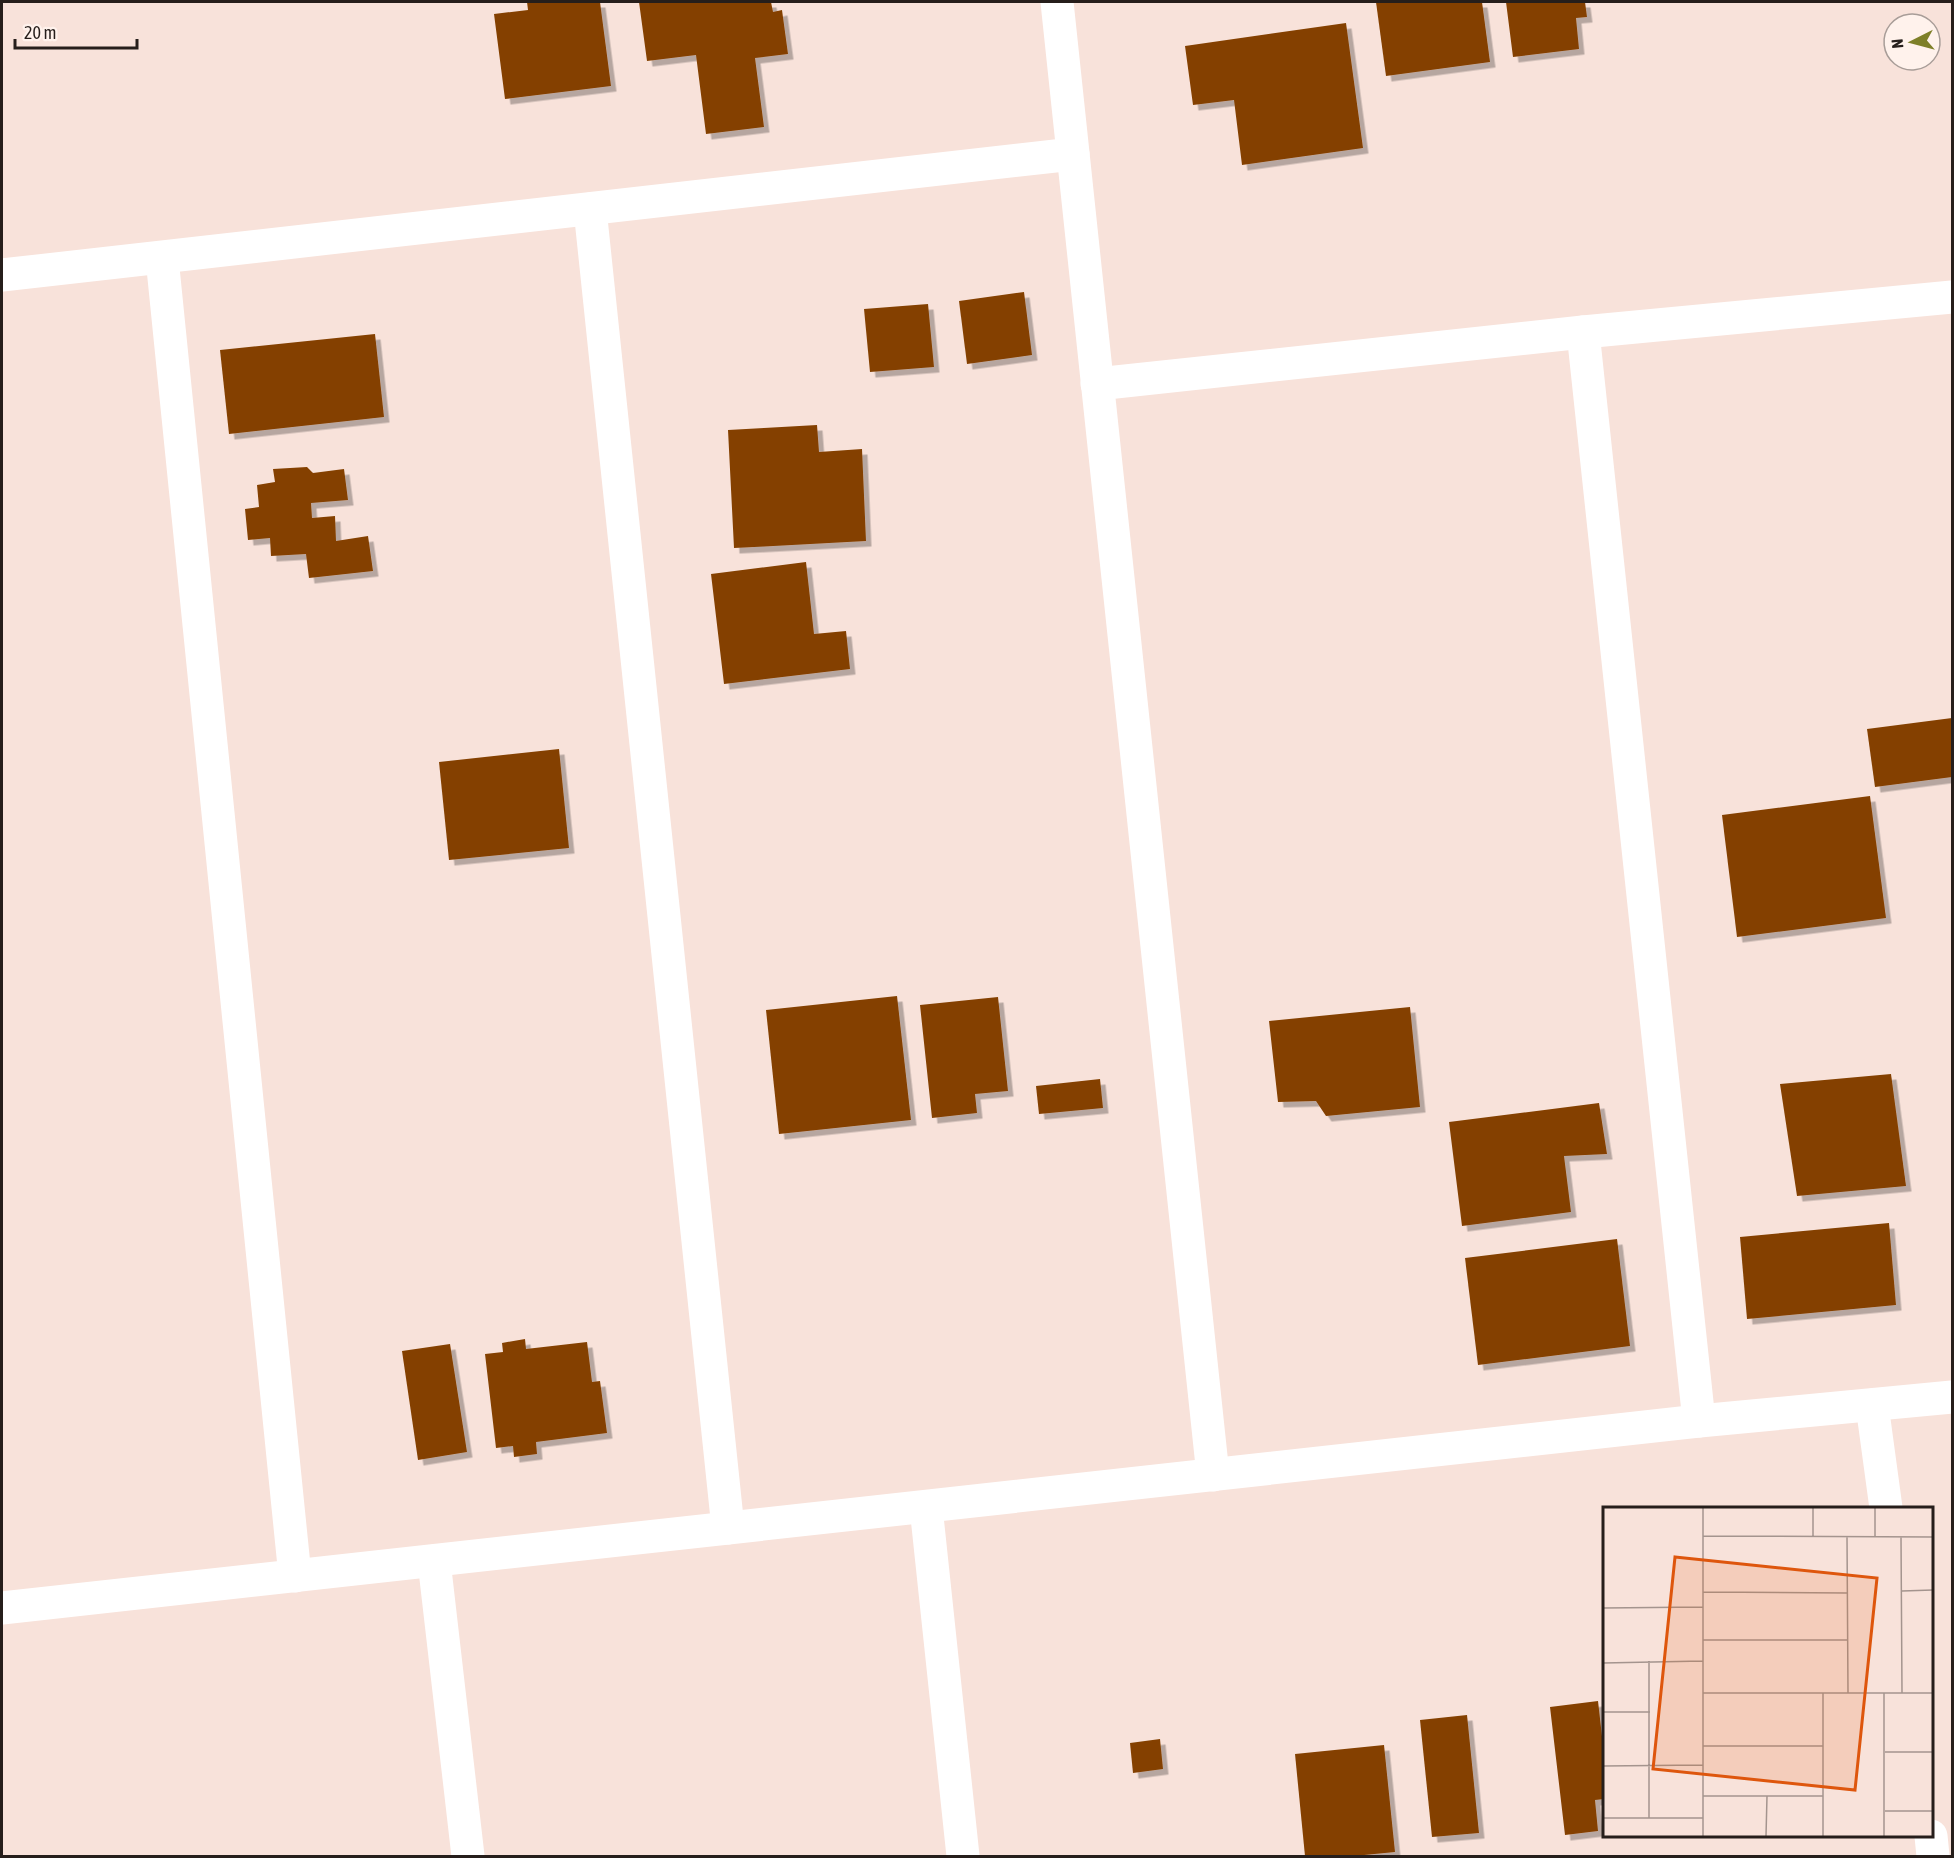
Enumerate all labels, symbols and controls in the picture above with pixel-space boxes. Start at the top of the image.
scale bar [15,12,136,50]
north arrow [1882,12,1942,72]
text: 20 m [24,22,56,43]
text: N [1888,38,1907,49]
inset map [1603,1507,1933,1837]

